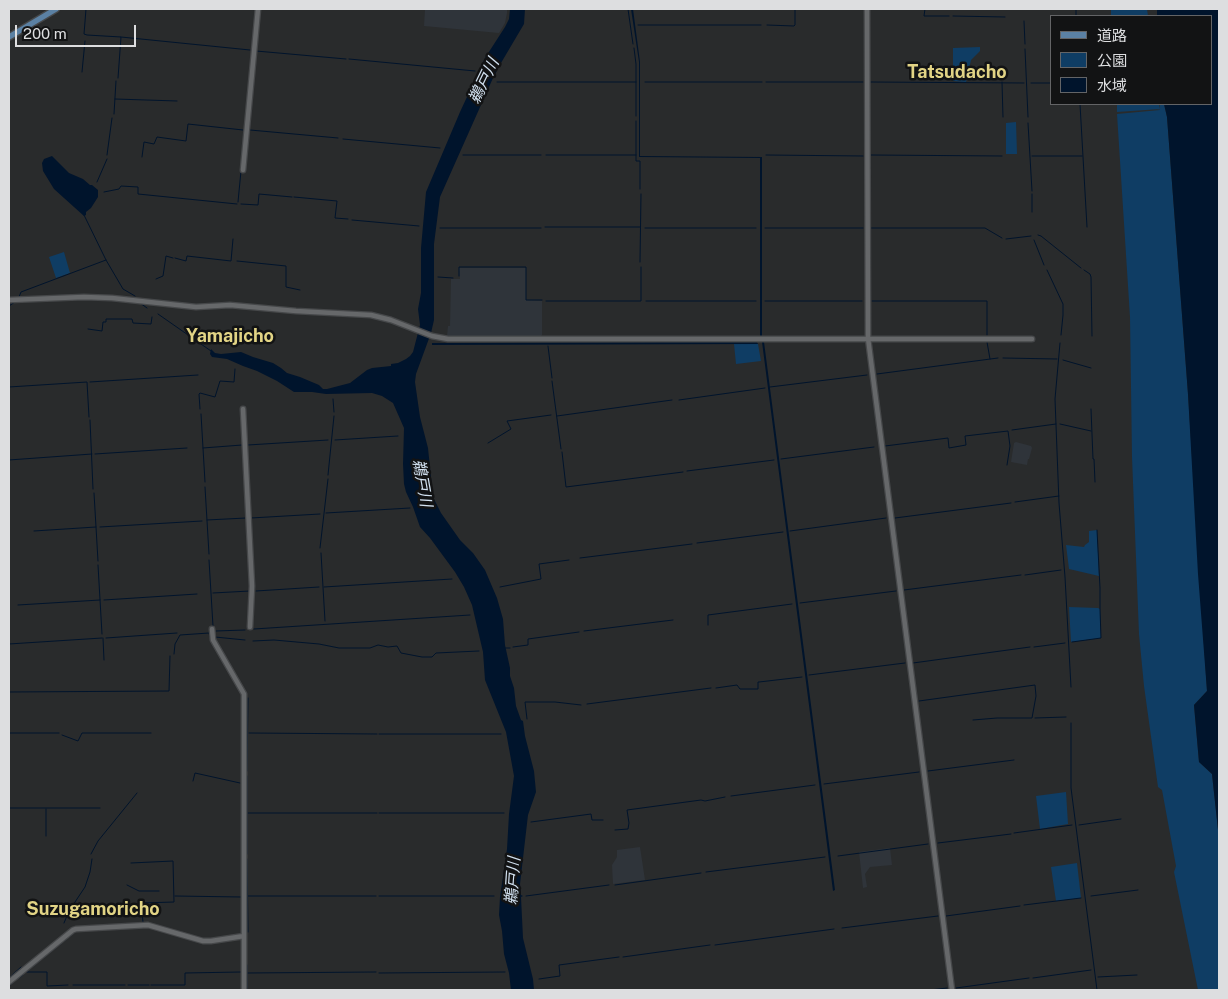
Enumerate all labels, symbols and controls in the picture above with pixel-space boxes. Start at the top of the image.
scale bar [18,15,139,47]
legend [1050,15,1213,105]
text: 200 m [23,25,67,42]
text: 道路 [1097,27,1127,44]
text: 公園 [1097,52,1127,69]
water label: 鵜戸川 [465,55,503,107]
district label: Tatsudacho [907,61,1007,83]
text: 水域 [1097,77,1127,94]
district label: Yamajicho [186,325,274,347]
water label: 鵜戸川 [408,458,436,508]
water label: 鵜戸川 [502,856,524,906]
district label: Suzugamoricho [26,898,160,920]

